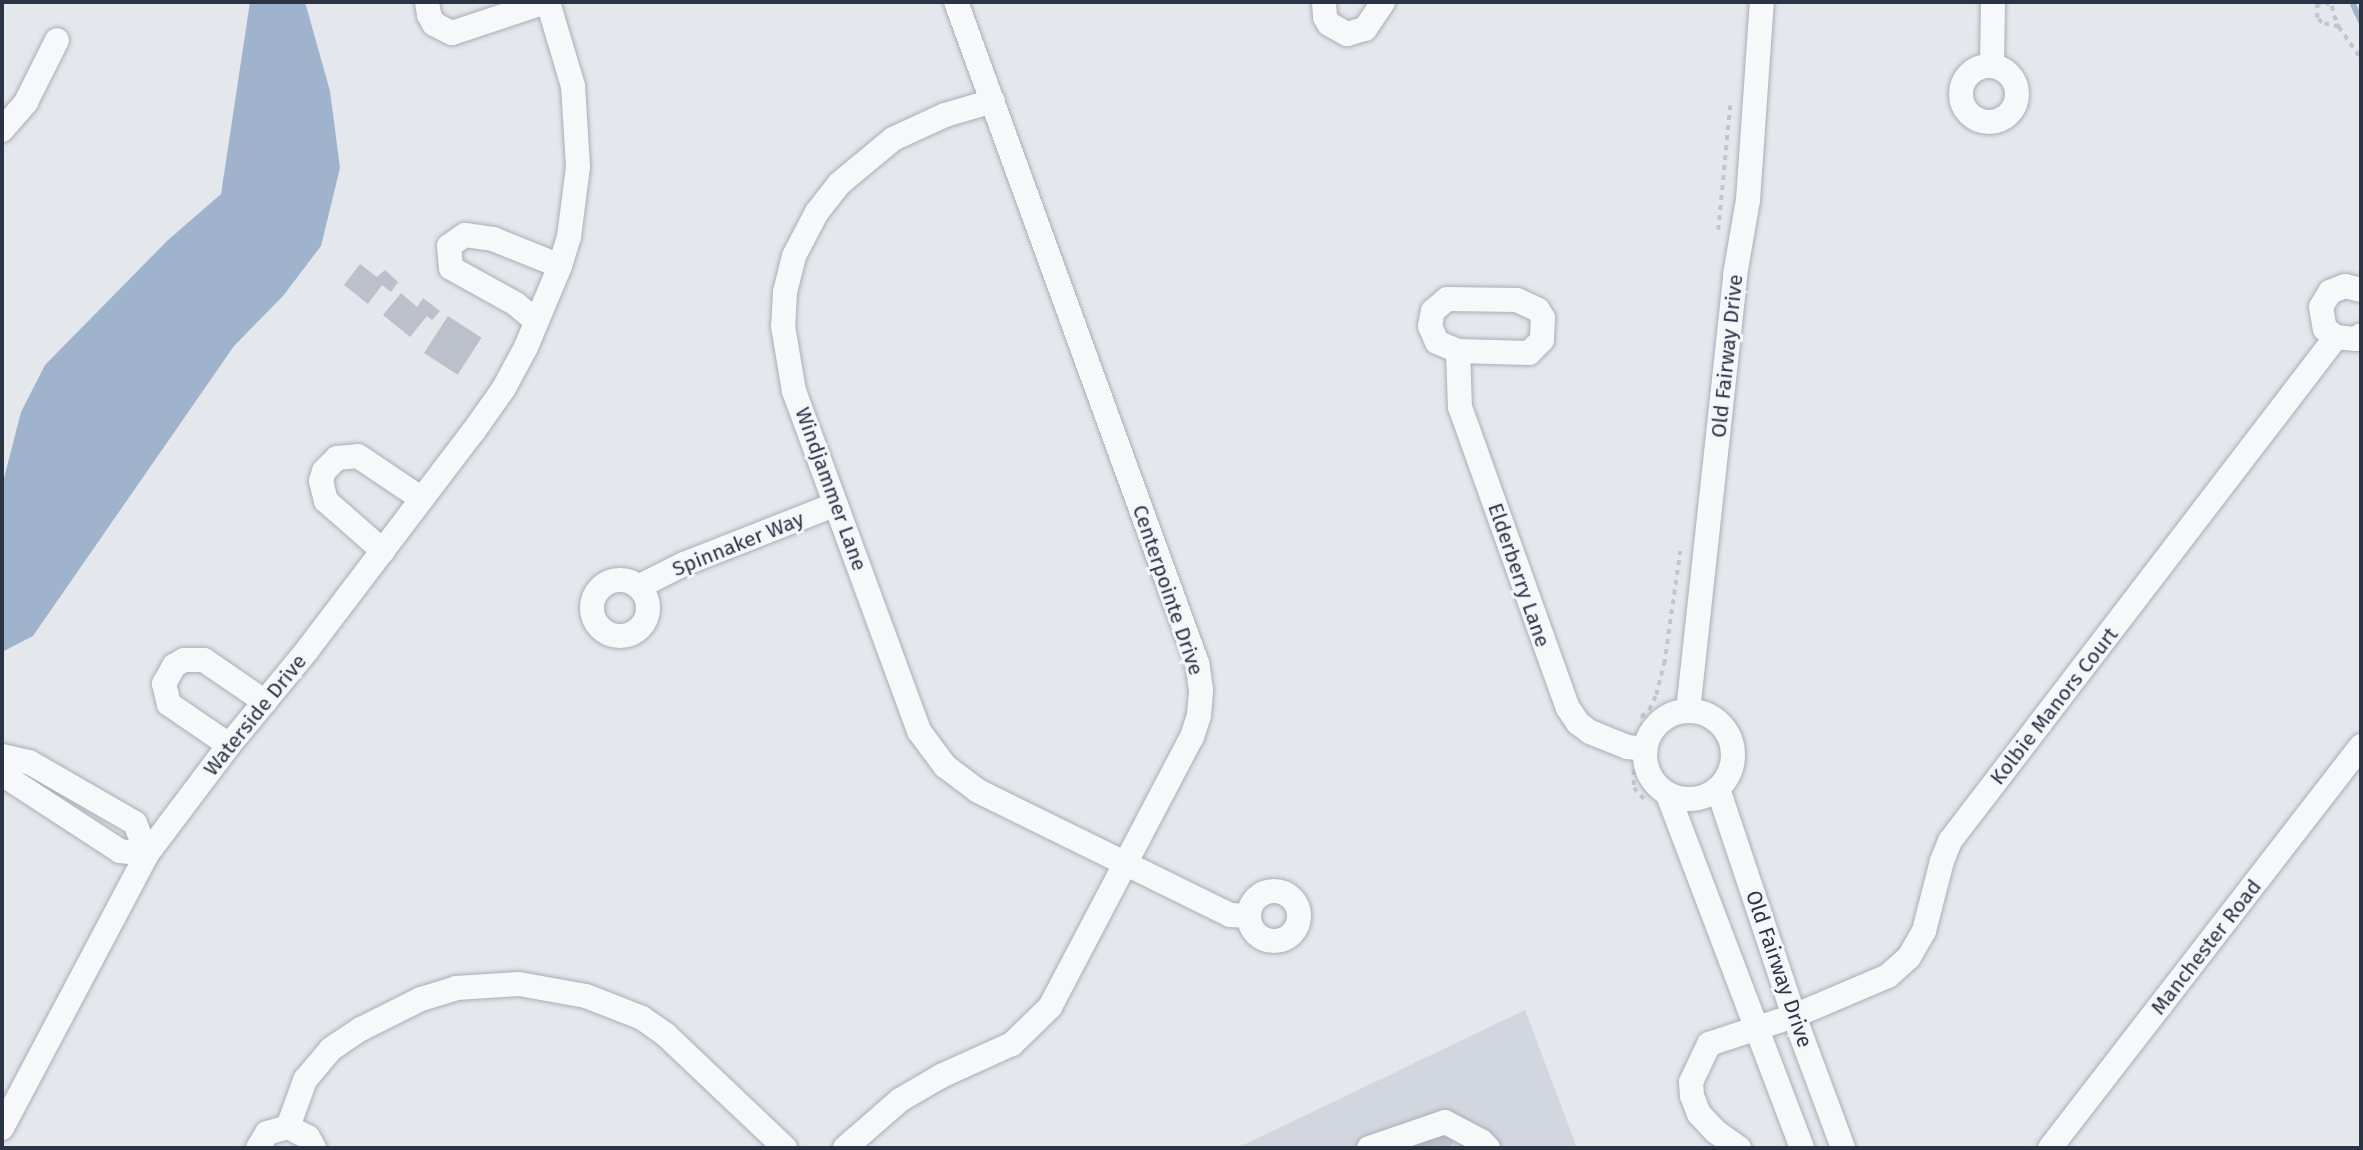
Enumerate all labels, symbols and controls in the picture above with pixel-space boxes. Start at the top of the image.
street label: Old Fairway Drive [1706,273,1748,439]
street label: Windjammer Lane [790,404,872,574]
street label: Elderberry Lane [1483,500,1555,650]
street label: Centerpointe Drive [1127,502,1209,678]
street label: Spinnaker Way [669,506,807,582]
street label: Kolbie Manors Court [1985,622,2123,790]
street label: Waterside Drive [198,649,312,781]
street label: Manchester Road [2145,874,2267,1020]
street label: Old Fairway Drive [1740,887,1818,1051]

